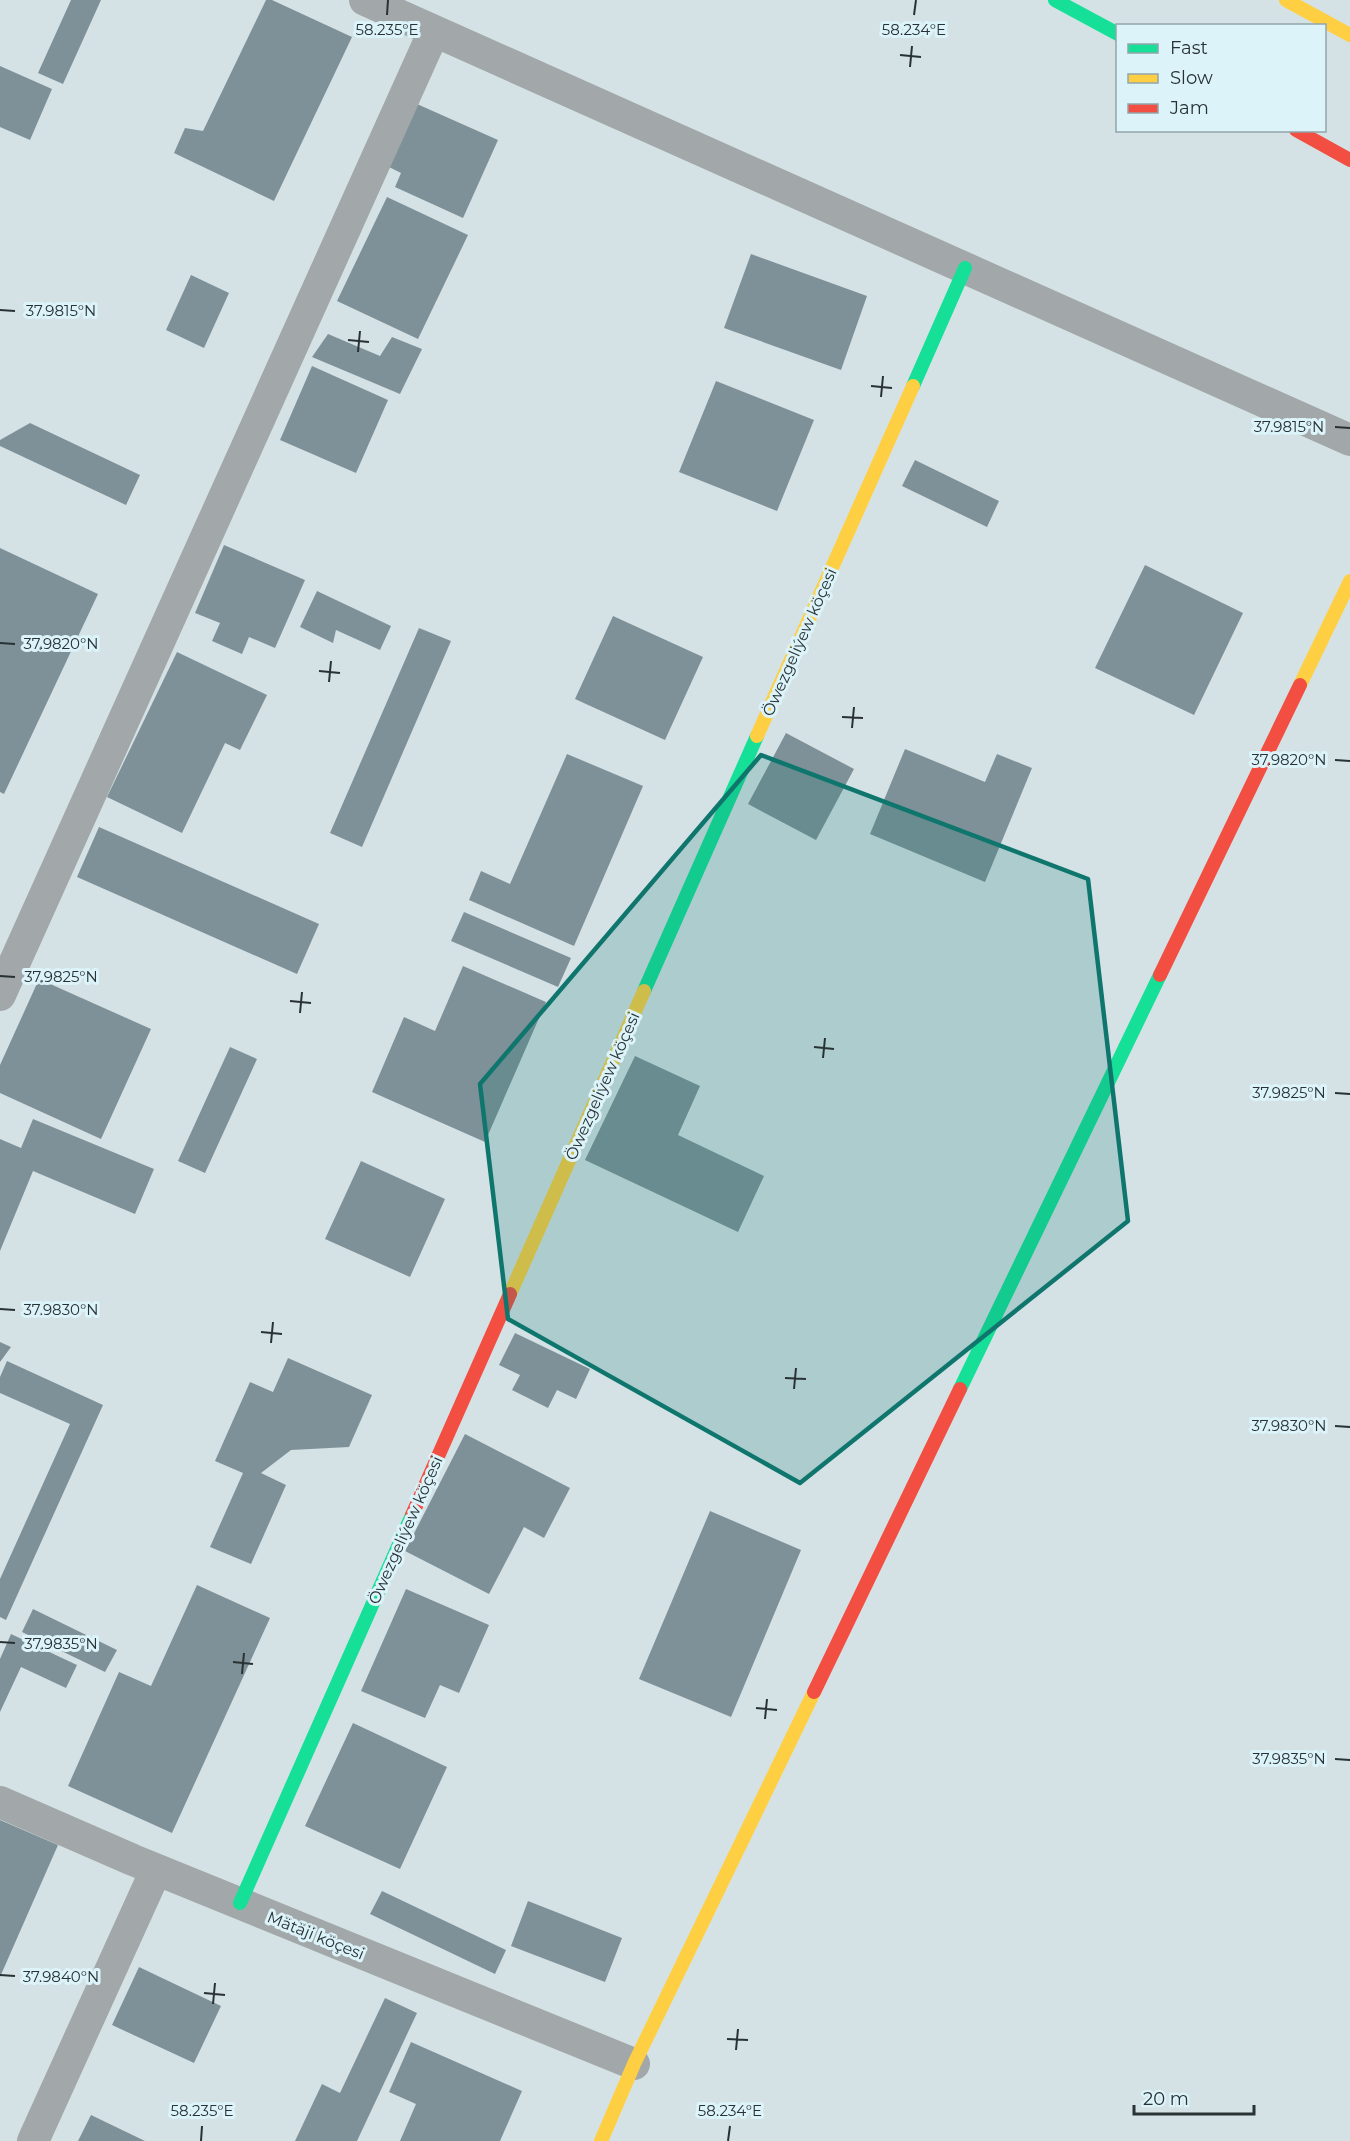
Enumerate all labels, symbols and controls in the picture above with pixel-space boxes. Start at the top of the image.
text: 58.235°E [356,20,418,39]
text: 58.234°E [882,20,946,39]
legend [1116,24,1326,132]
text: Fast [1170,37,1208,59]
text: Slow [1170,67,1213,89]
text: Jam [1169,97,1209,119]
text: 37.9815°N [26,301,96,320]
text: 37.9815°N [1254,417,1324,436]
street label: Öwezgeliýew köçesi [757,565,841,719]
text: 37.9820°N [23,634,99,653]
text: 37.9820°N [1251,750,1327,769]
text: 37.9825°N [24,967,98,986]
street label: Öwezgeliýew köçesi [560,1009,644,1163]
text: 37.9825°N [1252,1083,1326,1102]
text: 37.9830°N [23,1300,99,1319]
text: 37.9830°N [1251,1416,1327,1435]
street label: Öwezgeliýew köçesi [363,1453,447,1607]
text: 37.9835°N [24,1634,98,1653]
text: 37.9835°N [1252,1749,1326,1768]
street label: Mätäji köçesi [264,1907,367,1964]
text: 37.9840°N [23,1967,99,1986]
scale bar [1134,2078,1254,2116]
text: 20 m [1143,2088,1189,2110]
text: 58.235°E [171,2101,233,2120]
text: 58.234°E [698,2101,762,2120]

